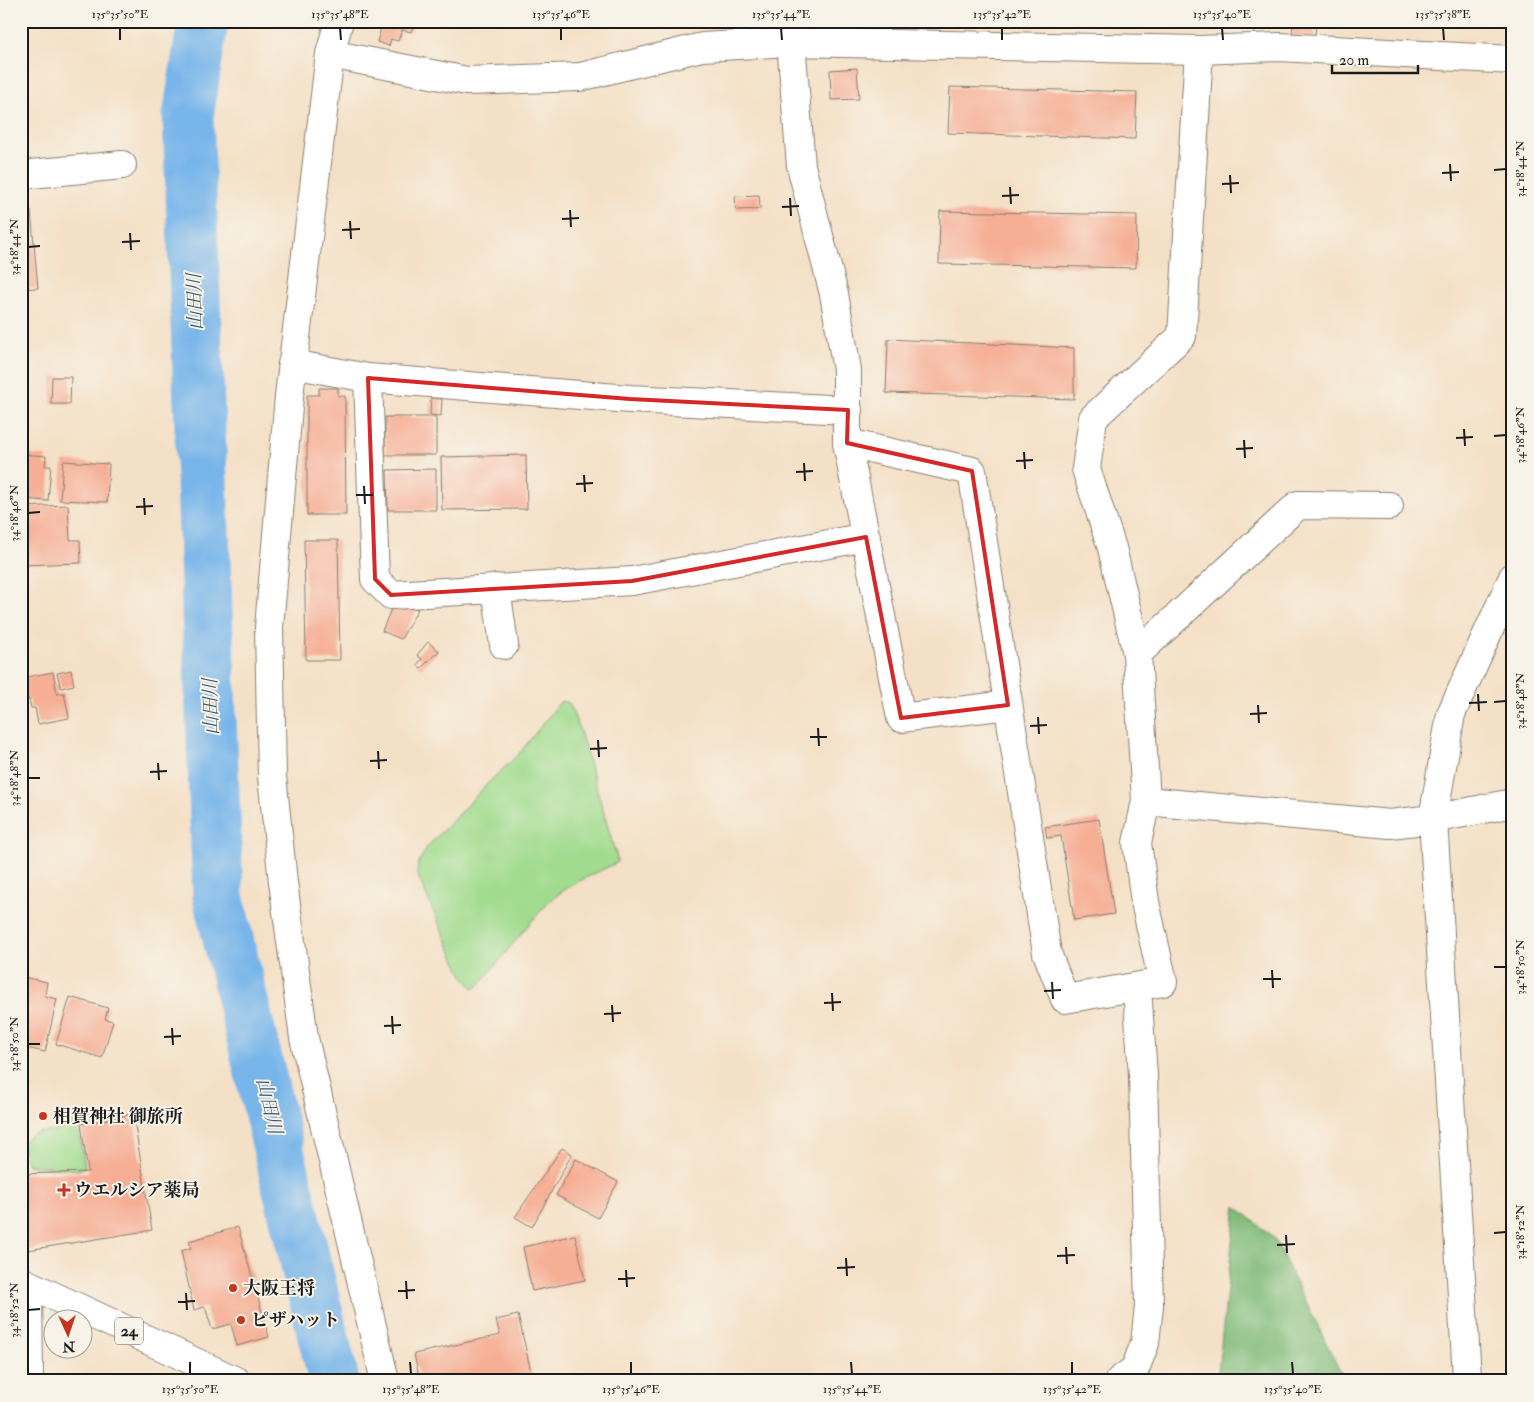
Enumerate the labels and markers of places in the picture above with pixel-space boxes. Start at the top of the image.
place label: 相賀神社 御旅所 [53,1105,183,1128]
marker: 相賀神社 御旅所 [37,1110,49,1122]
place label: ウエルシア薬局 [74,1179,200,1202]
marker: ウエルシア薬局 [58,1184,70,1196]
place label: 大阪王将 [243,1277,315,1300]
marker: 大阪王将 [227,1282,239,1294]
place label: ピザハット [251,1309,340,1332]
marker: ピザハット [235,1314,247,1326]

